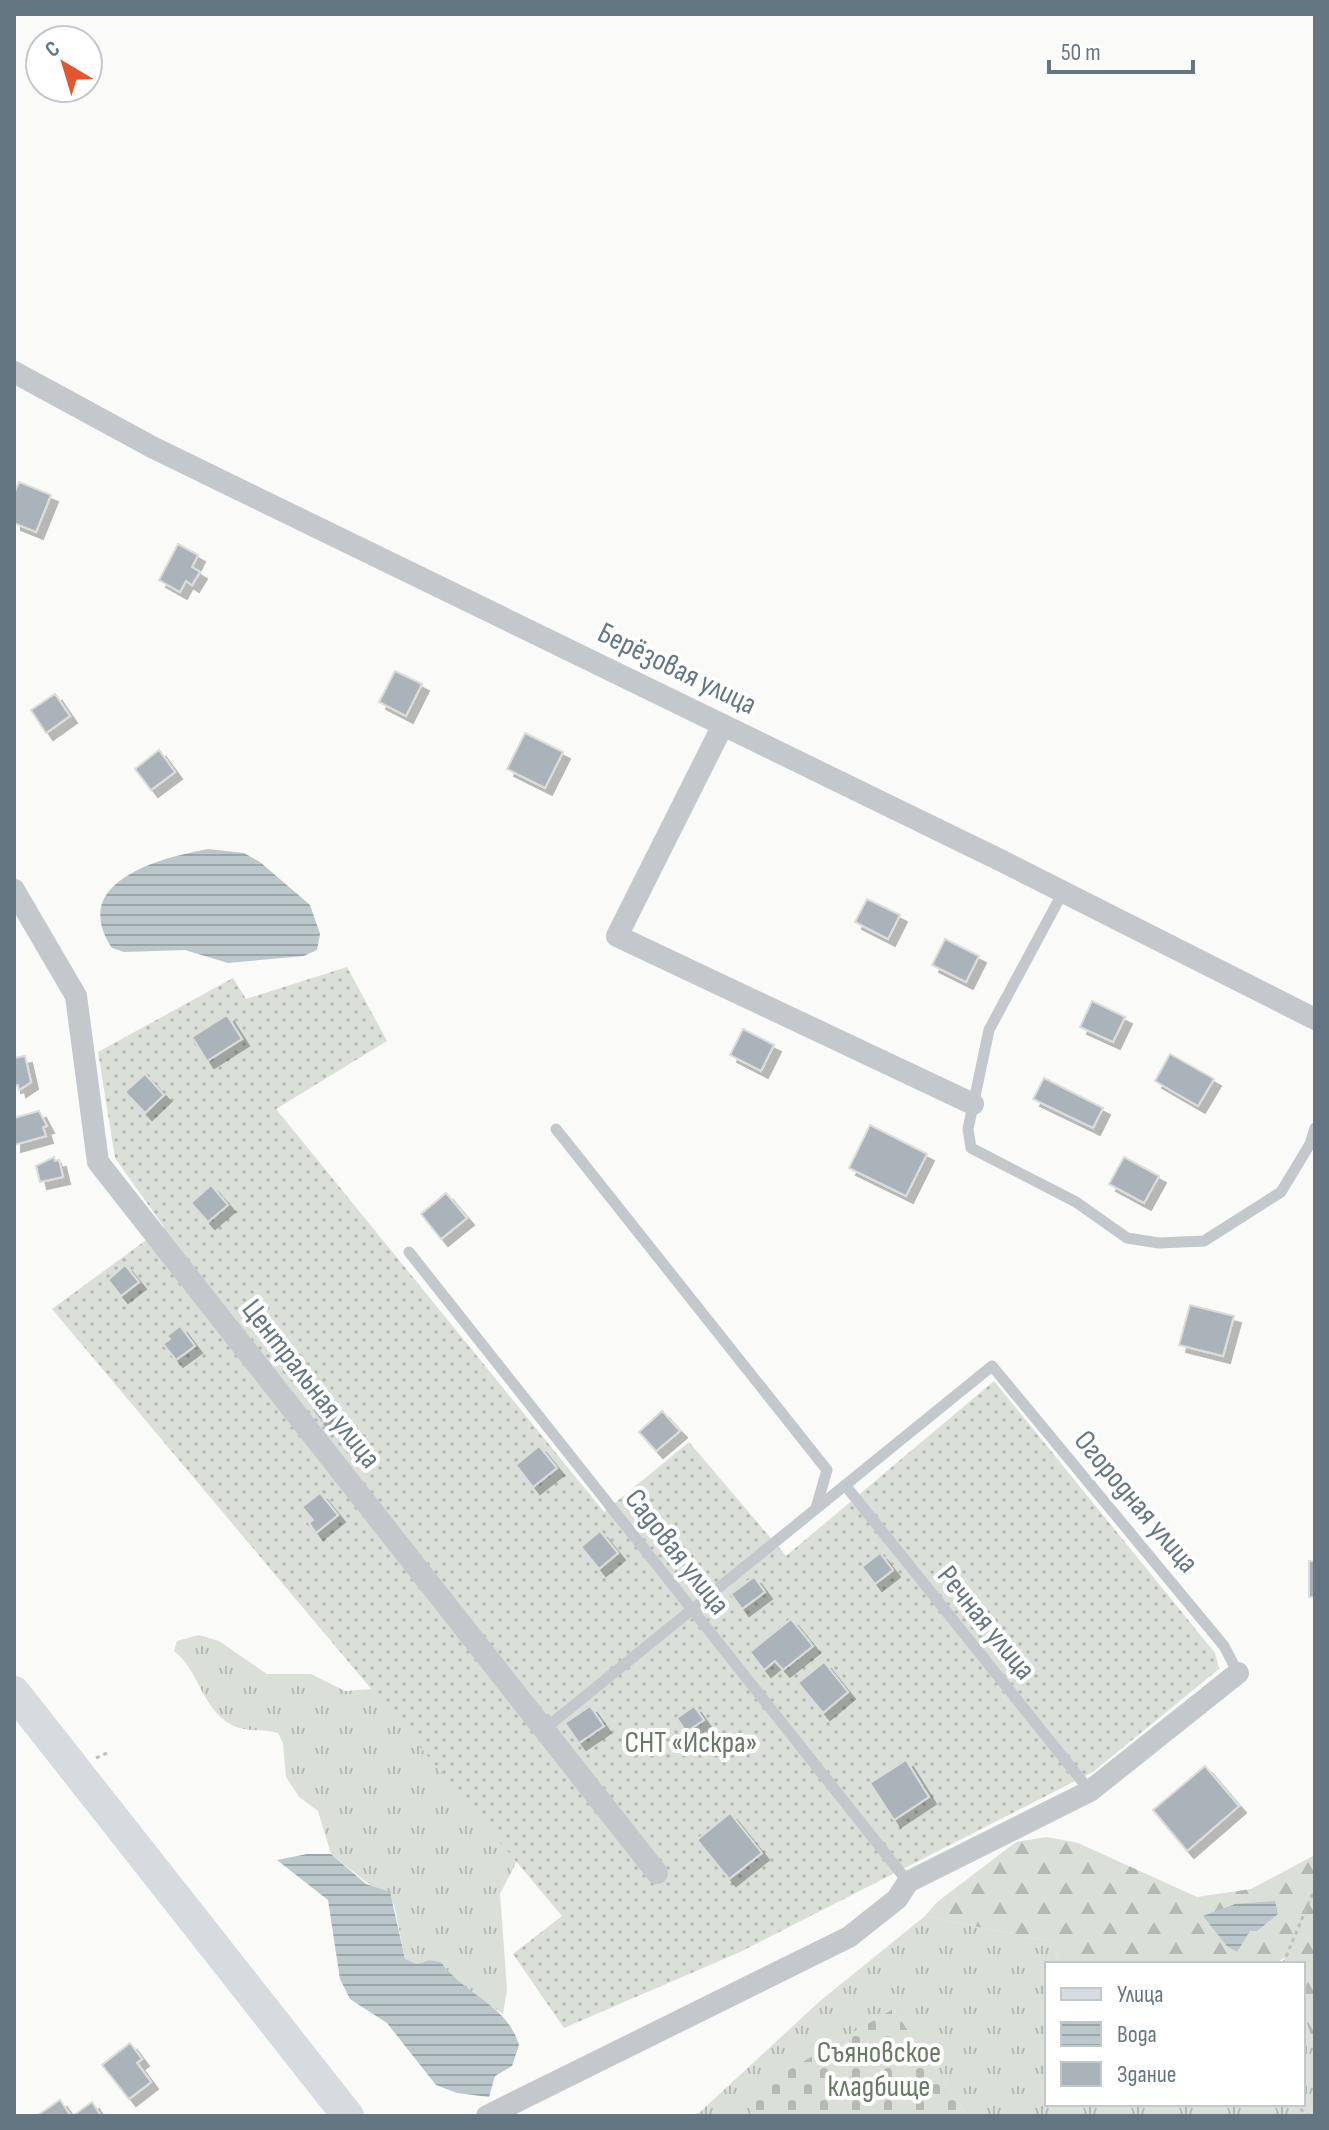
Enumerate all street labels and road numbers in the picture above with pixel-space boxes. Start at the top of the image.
street label: Берёзовая улица [592,615,762,723]
street label: Центральная улица [234,1292,388,1476]
street label: Огородная улица [1066,1423,1206,1581]
street label: Садовая улица [617,1482,737,1622]
street label: Речная улица [929,1559,1043,1687]

